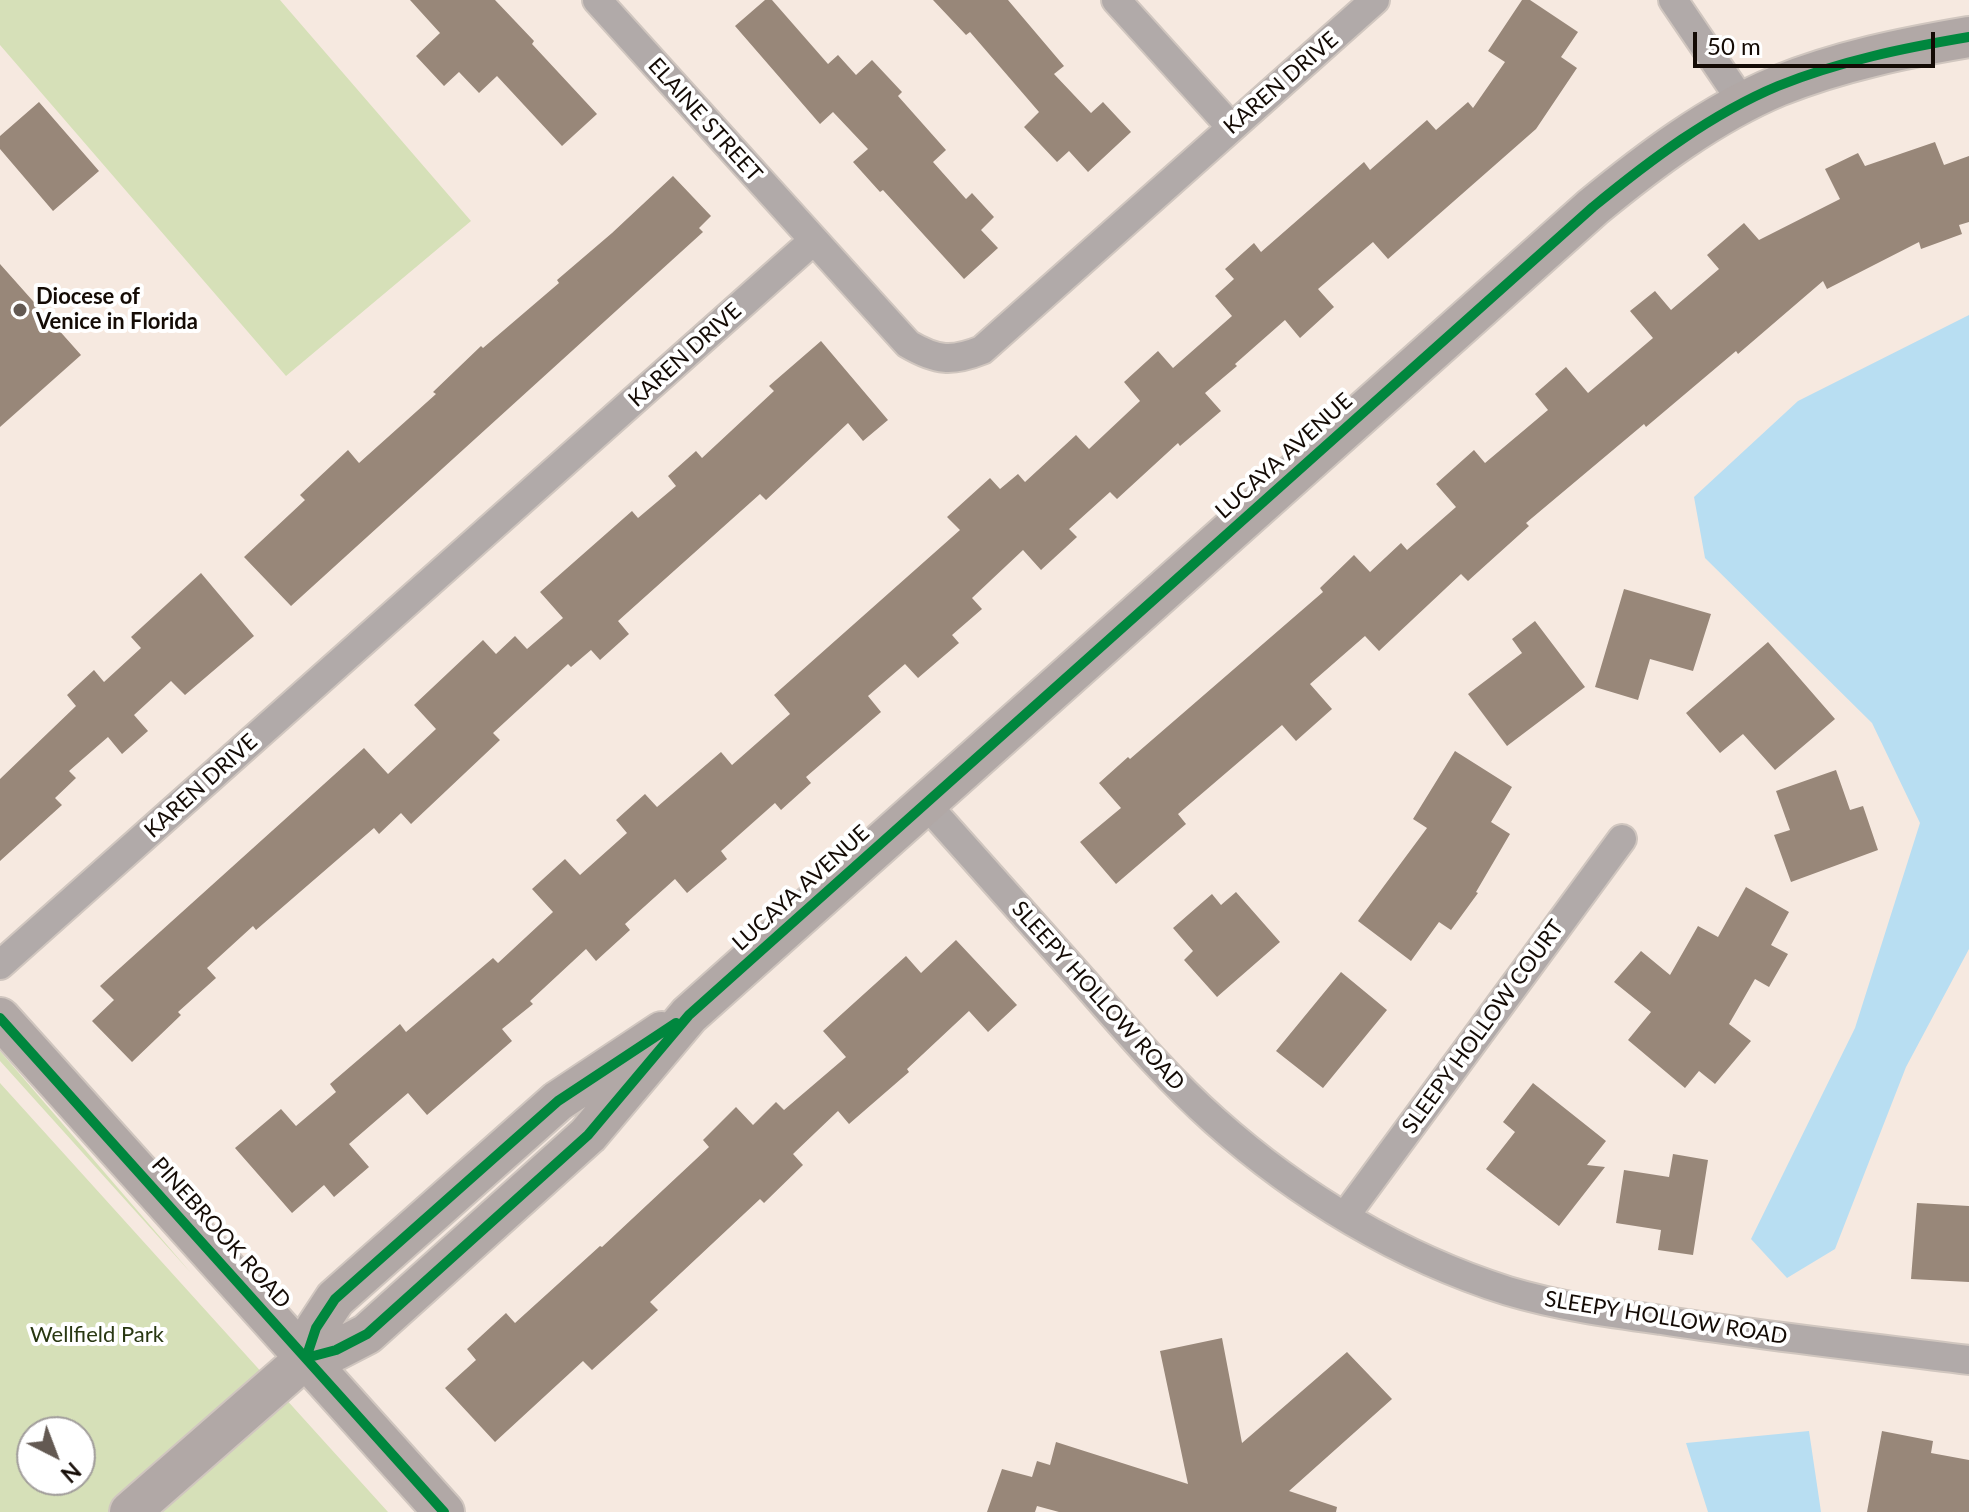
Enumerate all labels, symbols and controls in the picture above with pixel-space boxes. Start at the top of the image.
scale bar [1697,16,1939,66]
street label: KAREN DRIVE [1219,26,1343,140]
text: 50 m [1707,31,1761,60]
street label: ELAINE STREET [643,53,767,187]
place label: Diocese of Venice in Florida [36,284,198,336]
street label: KAREN DRIVE [623,297,747,413]
marker: Diocese of Venice in Florida [11,301,29,319]
street label: LUCAYA AVENUE [1210,388,1358,524]
street label: KAREN DRIVE [139,728,263,844]
street label: LUCAYA AVENUE [727,820,875,956]
street label: SLEEPY HOLLOW ROAD [1006,896,1190,1096]
street label: SLEEPY HOLLOW COURT [1397,915,1569,1139]
street label: PINEBROOK ROAD [146,1152,296,1314]
street label: SLEEPY HOLLOW ROAD [1543,1286,1789,1350]
park label: Wellfield Park [30,1322,164,1348]
north arrow [16,1416,96,1496]
text: N [56,1457,86,1488]

